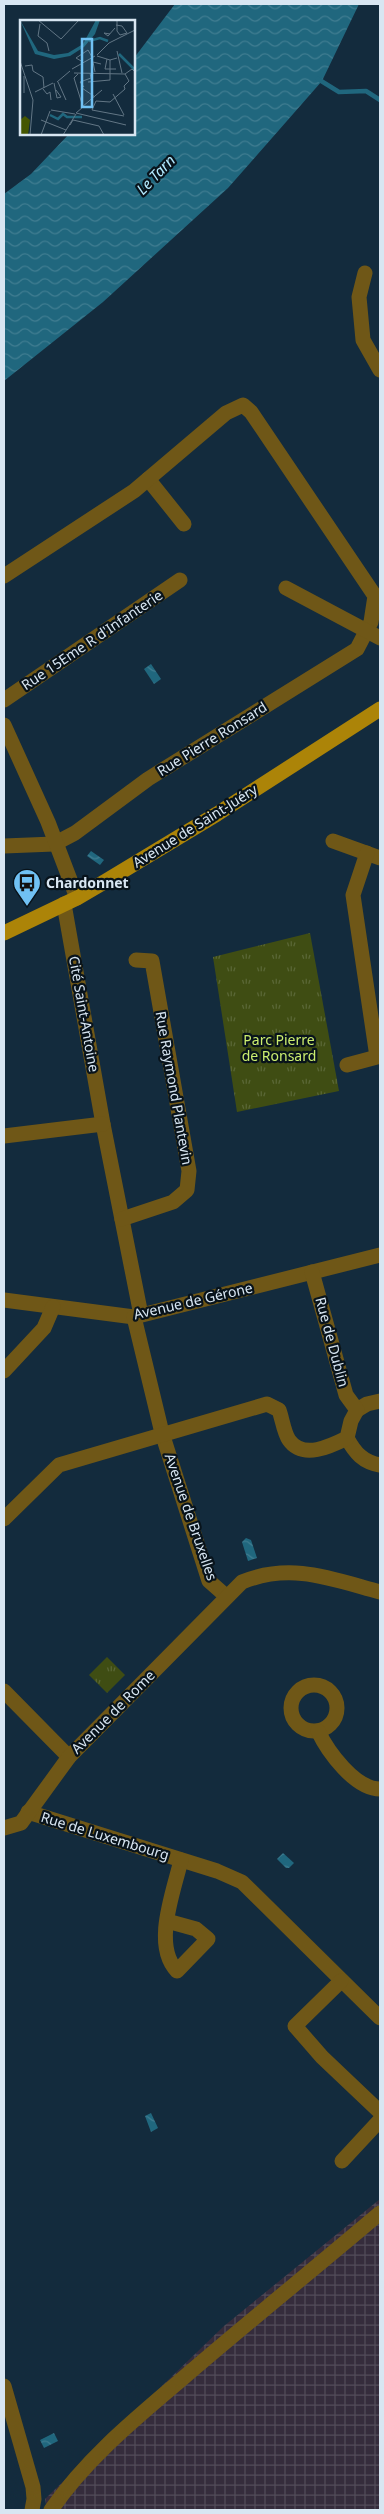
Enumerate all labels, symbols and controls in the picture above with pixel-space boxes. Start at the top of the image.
inset map [20,20,135,135]
water label: Le Tarn [131,150,179,199]
street label: Rue 15Eme R d'Infanterie [17,585,166,694]
street label: Rue Pierre Ronsard [153,697,270,780]
street label: Avenue de Saint-Juéry [129,779,261,872]
bus stop icon: Chardonnet [12,868,42,907]
place label: Chardonnet [46,873,129,892]
street label: Cité Saint-Antoine [65,954,104,1074]
street label: Rue Raymond Plantevin [152,1010,197,1166]
park label: Parc Pierre de Ronsard [242,1030,316,1065]
street label: Avenue de Gérone [132,1278,254,1323]
street label: Rue de Dublin [311,1295,354,1389]
street label: Avenue de Bruxelles [161,1451,222,1583]
street label: Avenue de Rome [67,1666,159,1758]
street label: Rue de Luxembourg [39,1807,172,1864]

